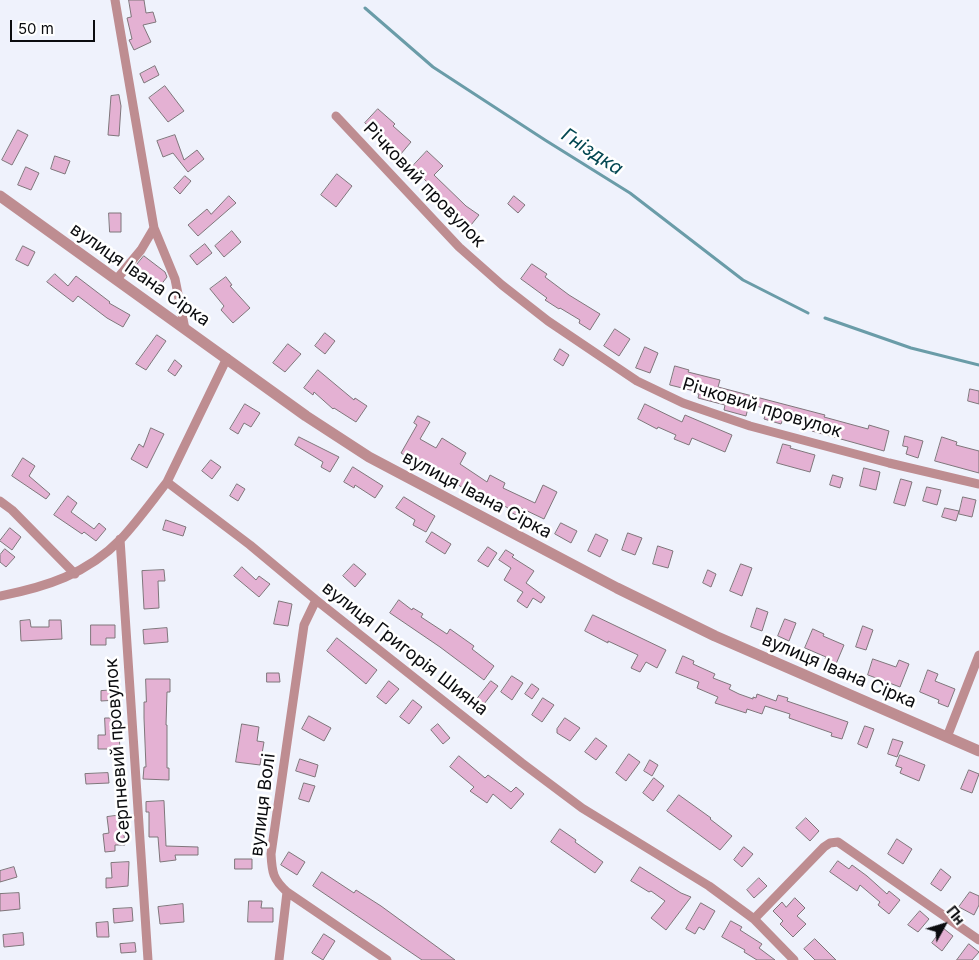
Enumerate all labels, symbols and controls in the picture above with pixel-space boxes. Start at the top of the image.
scale bar [12,10,98,42]
text: 50 m [18,19,54,38]
street label: Річковий провулок [359,118,489,252]
water label: Гніздка [557,124,627,180]
street label: вулиця Івана Сірка [66,219,214,331]
street label: Річковий провулок [680,373,844,443]
street label: вулиця Івана Сірка [399,447,555,543]
street label: вулиця Григорія Шияна [318,577,492,721]
street label: вулиця Івана Сірка [759,629,919,713]
street label: Серпневий провулок [101,658,135,844]
street label: вулиця Волі [246,752,280,858]
north arrow [919,900,969,950]
text: Пн [943,902,969,928]

